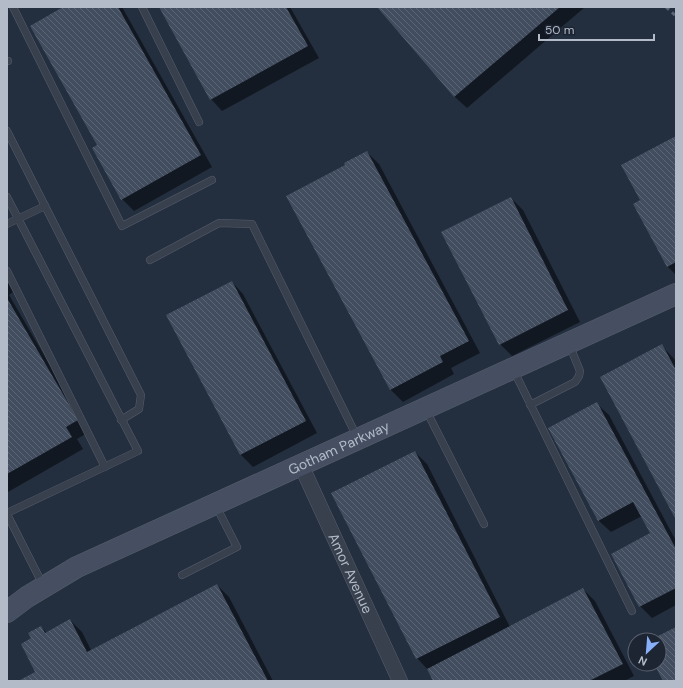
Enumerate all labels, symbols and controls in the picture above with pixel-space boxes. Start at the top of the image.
scale bar [539,16,654,42]
text: 50 m [545,22,574,38]
street label: Gotham Parkway [285,417,392,479]
street label: Amor Avenue [324,530,377,616]
north arrow [627,632,667,672]
text: N [636,653,649,669]

